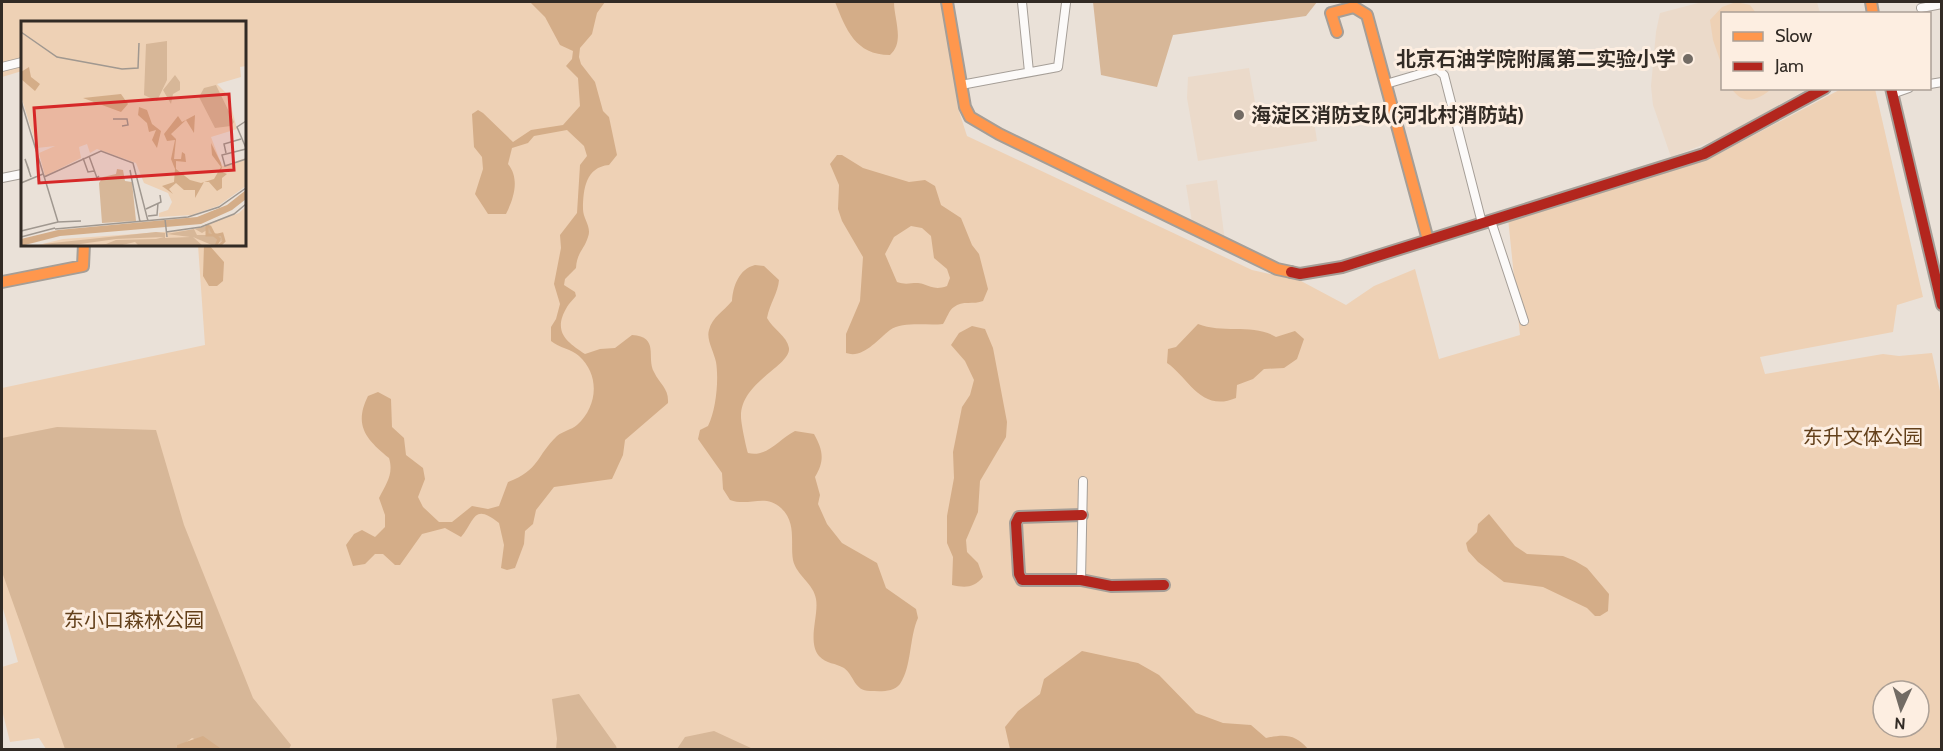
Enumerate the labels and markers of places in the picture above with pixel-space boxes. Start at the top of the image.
place label: 北京石油学院附属第二实验小学 [1396,47,1676,71]
marker: 北京石油学院附属第二实验小学 [1681,52,1695,66]
place label: 海淀区消防支队(河北村消防站) [1251,103,1524,127]
marker: 海淀区消防支队(河北村消防站) [1232,108,1246,122]

